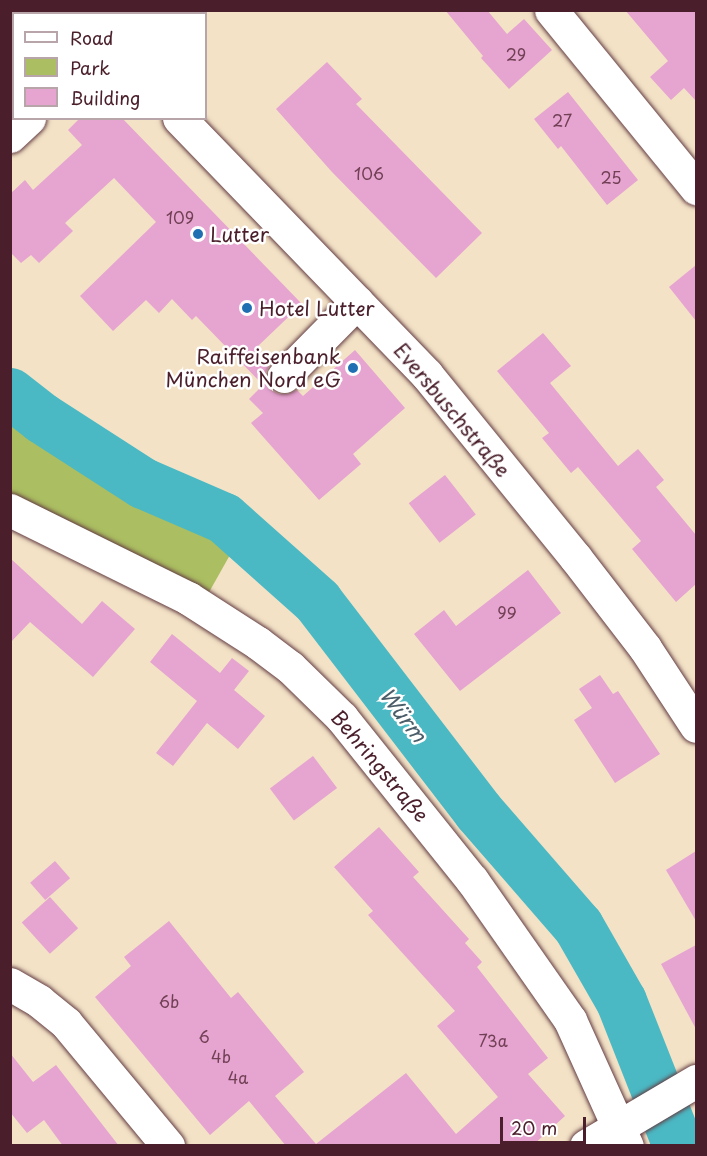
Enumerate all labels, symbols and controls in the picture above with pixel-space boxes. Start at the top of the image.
legend [12,12,207,120]
text: Road [70,24,114,51]
house number: 29 [506,44,526,64]
text: Park [70,54,110,81]
text: Building [70,84,140,111]
house number: 27 [552,110,572,130]
house number: 106 [354,163,384,183]
house number: 25 [600,167,622,187]
house number: 109 [166,207,194,227]
place label: Lutter [210,222,269,246]
marker: Lutter [191,227,205,241]
place label: Hotel Lutter [259,296,376,320]
marker: Hotel Lutter [240,301,254,315]
street label: Eversbuschstraße [389,338,515,482]
place label: Raiffeisenbank München Nord eG [165,344,341,391]
marker: Raiffeisenbank München Nord eG [346,361,360,375]
house number: 99 [497,602,517,622]
water label: Würm [375,682,433,746]
street label: Behringstraße [326,705,434,827]
house number: 6b [159,991,179,1011]
house number: 6 [198,1026,210,1046]
house number: 73a [478,1030,508,1050]
house number: 4b [211,1046,231,1066]
house number: 4a [228,1067,248,1087]
scale bar [503,1105,588,1143]
text: 20 m [511,1114,557,1141]

